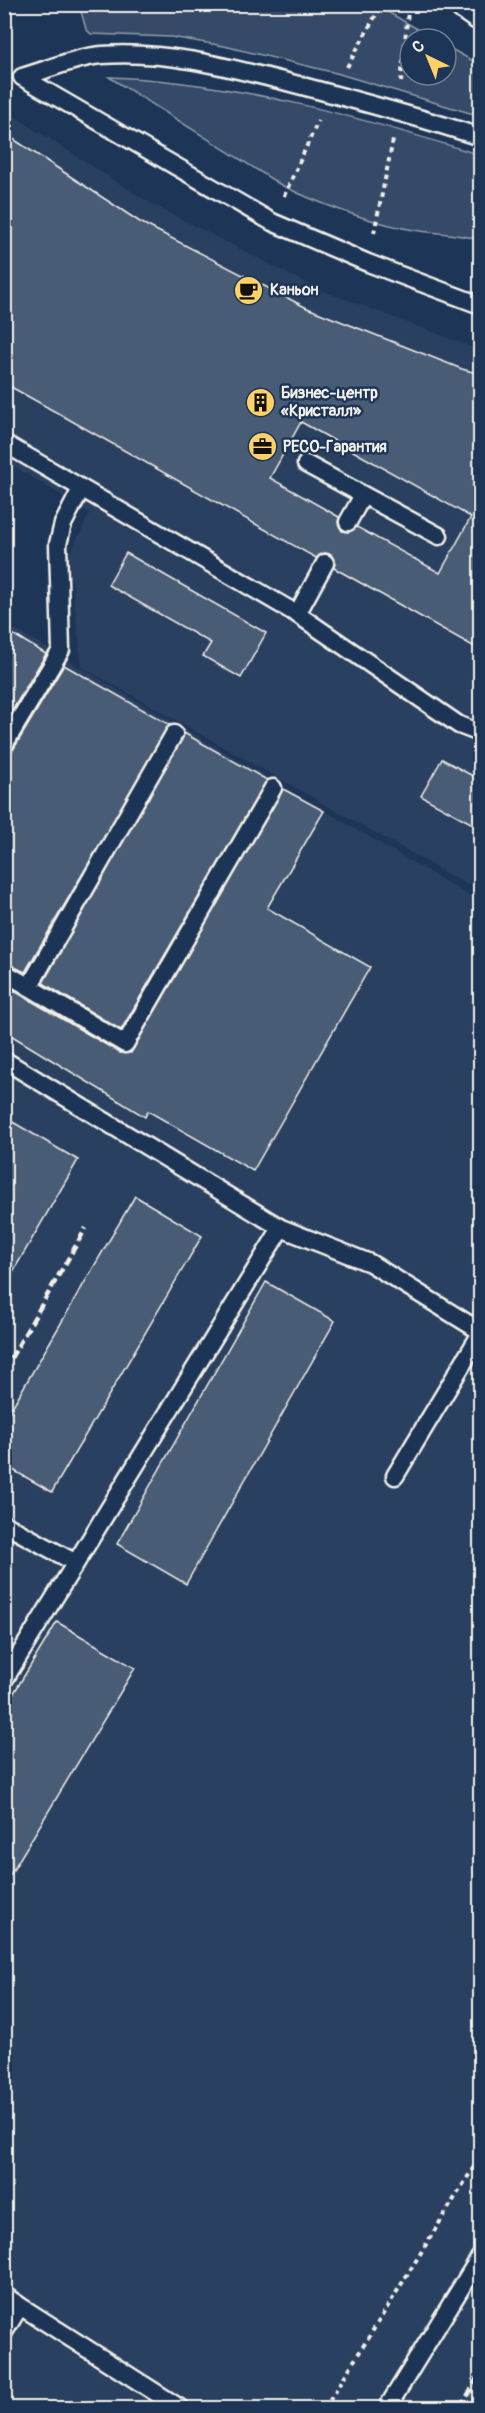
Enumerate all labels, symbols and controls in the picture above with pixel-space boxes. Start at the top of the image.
north arrow [398,27,458,87]
text: С [408,36,429,57]
cafe icon: Каньон [233,274,265,306]
place label: Каньон [270,280,319,300]
place label: Бизнес-центр «Кристалл» [281,383,378,421]
building icon: Бизнес-центр «Кристалл» [244,386,276,418]
office icon: РЕСО-Гарантия [246,431,278,463]
place label: РЕСО-Гарантия [283,437,387,457]

